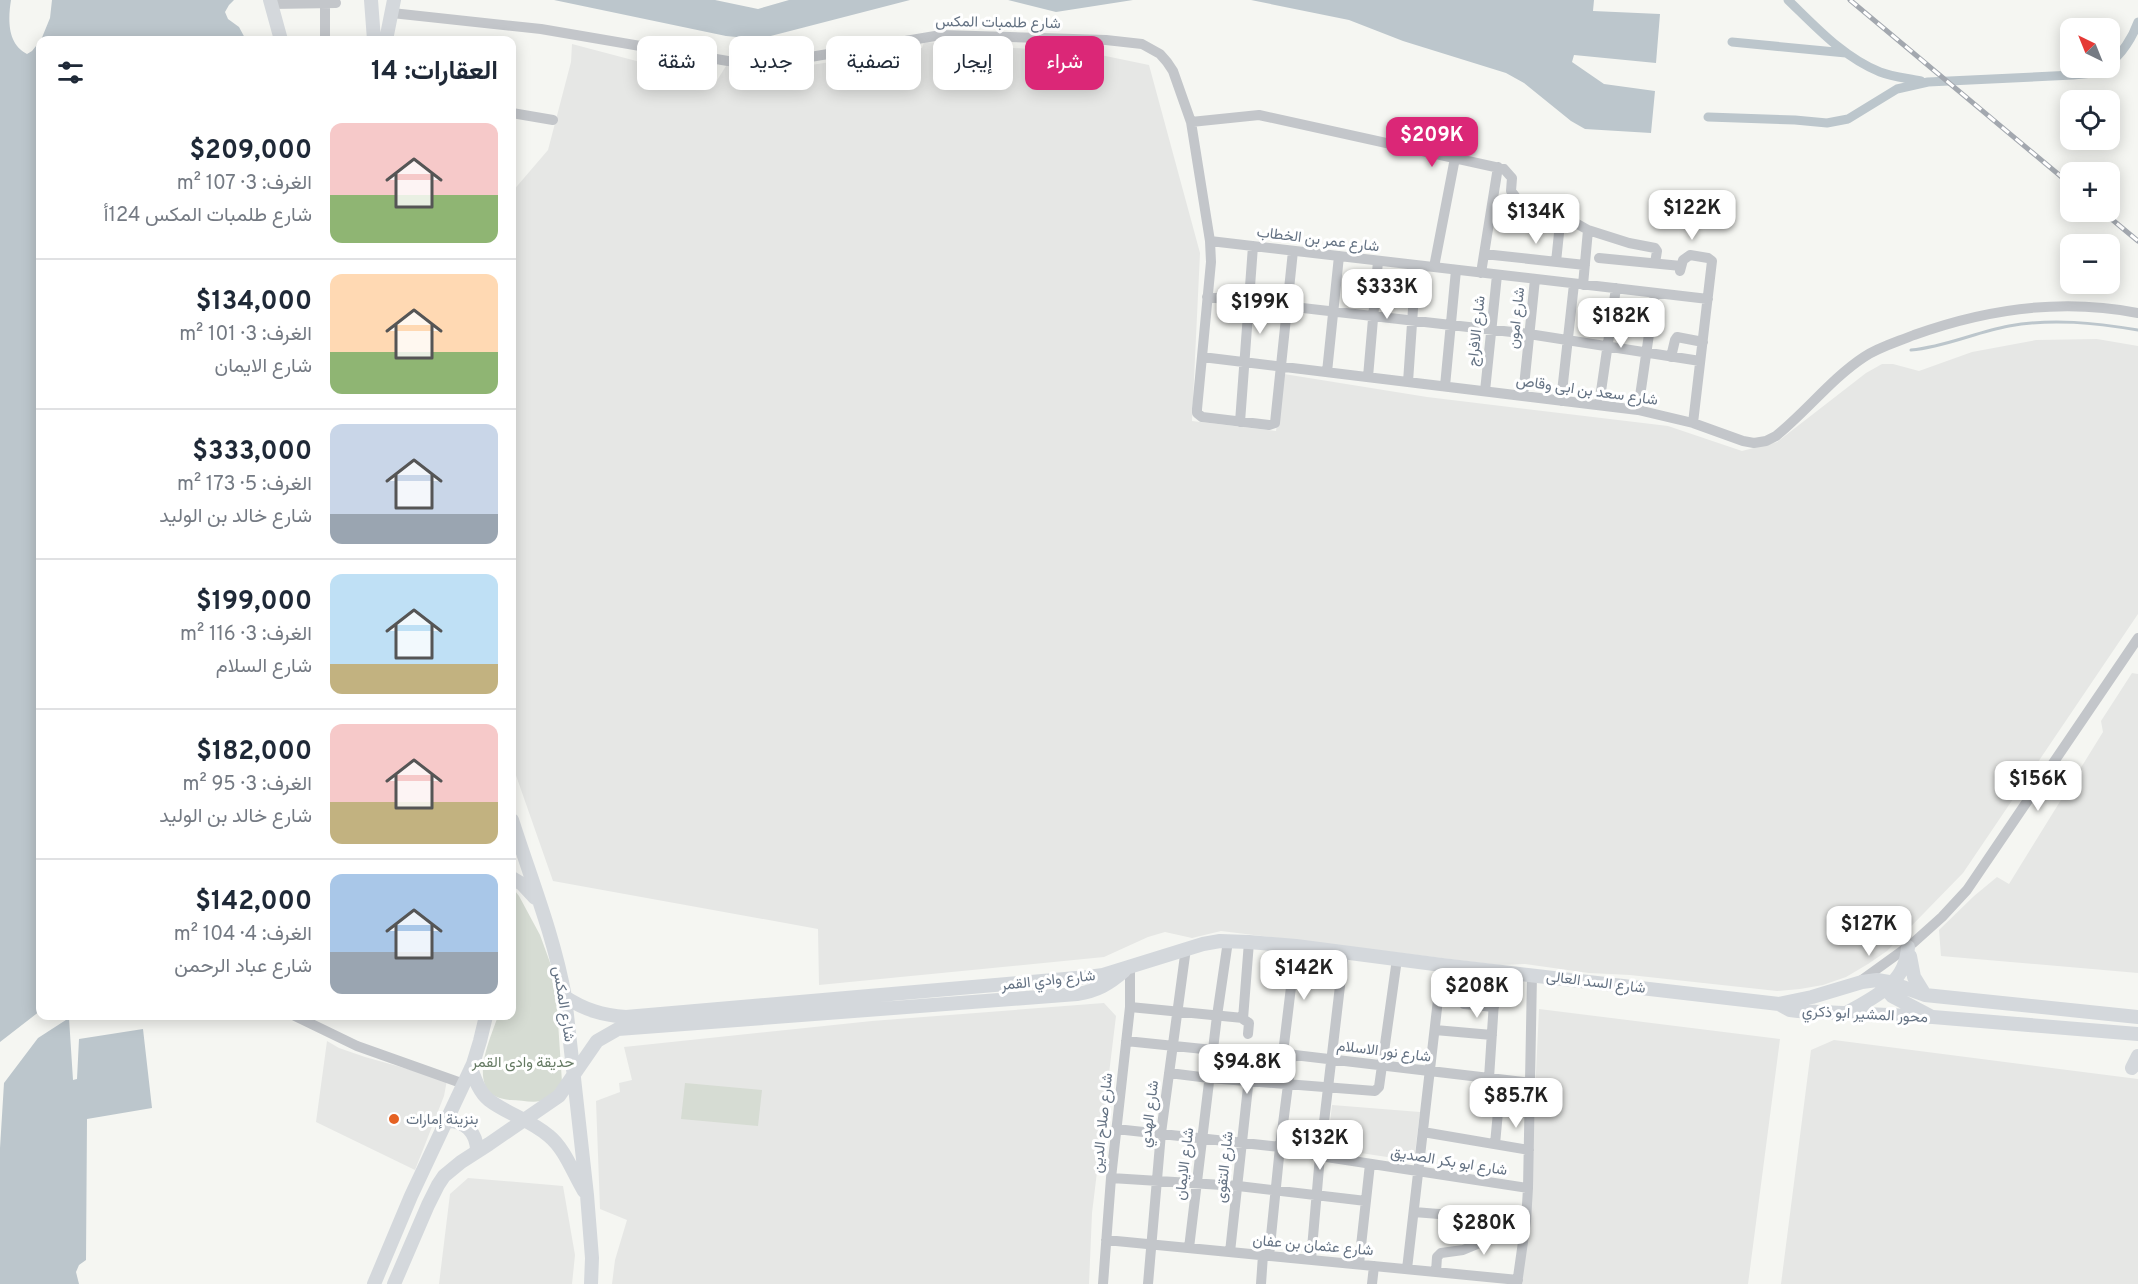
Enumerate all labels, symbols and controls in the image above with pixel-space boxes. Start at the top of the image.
street label: شارع طلمبات المكس [935,13,1061,34]
north arrow [2060,18,2120,78]
map controls [2060,18,2120,294]
chip: شقة [637,36,717,90]
chip: جديد [729,36,814,90]
chip: تصفية [826,36,921,90]
chip: إيجار [933,36,1013,90]
chip: شراء [1025,36,1104,90]
icon: filters [54,56,87,89]
text: العقارات: 14 [371,56,498,89]
button: locate [2060,90,2120,150]
pin: $209K [1390,117,1474,168]
text: $209K [1400,123,1464,149]
text: $209,000 [189,135,312,168]
icon: home [378,147,450,219]
button: + [2060,162,2120,222]
text: الغرف: 3 · 107 m² [177,171,312,197]
pin: $122K [1650,190,1734,241]
pin: $134K [1494,194,1578,245]
text: $122K [1663,196,1721,222]
text: $134K [1506,200,1566,226]
text: شارع طلمبات المكس 124أ [104,203,312,229]
street label: شارع عمر بن الخطاب [1255,224,1380,257]
button: − [2060,234,2120,294]
pin: $333K [1345,269,1429,320]
text: $333K [1356,275,1418,301]
pin: $199K [1218,284,1302,335]
text: $134,000 [196,286,312,319]
street label: شارع امون [1505,286,1530,350]
text: $199K [1231,290,1289,316]
street label: شارع الافراج [1464,295,1491,367]
icon: home [378,298,450,370]
pin: $182K [1579,298,1663,349]
text: $182K [1592,304,1650,330]
text: الغرف: 3 · 101 m² [179,322,312,348]
text: شارع الايمان [215,354,312,380]
street label: شارع سعد بن ابى وقاص [1515,372,1659,411]
text: $333,000 [192,436,312,469]
icon: home [378,448,450,520]
text: الغرف: 5 · 173 m² [177,472,312,498]
text: شارع خالد بن الوليد [159,504,312,530]
text: $199,000 [196,586,312,619]
icon: home [378,598,450,670]
text: الغرف: 3 · 116 m² [180,622,312,648]
text: شارع السلام [216,654,312,680]
text: $182,000 [196,736,312,769]
icon: home [378,748,450,820]
pin: $156K [1996,761,2080,812]
text: $156K [2009,767,2067,793]
text: الغرف: 3 · 95 m² [183,772,312,798]
text: شارع خالد بن الوليد [159,804,312,830]
text: $142,000 [195,886,312,919]
icon: home [378,898,450,970]
pin: $127K [1827,906,1911,957]
text: $127K [1841,912,1897,938]
text: الغرف: 4 · 104 m² [174,922,312,948]
pin: $142K [1262,950,1346,1001]
text: شارع عباد الرحمن [174,954,312,980]
text: $142K [1274,956,1334,982]
street label: شارع المكس [547,965,578,1044]
street label: شارع وادي القمر [999,967,1097,998]
pin: $208K [1435,968,1519,1019]
street label: شارع السد العالى [1545,968,1647,999]
text: $208K [1445,974,1509,1000]
street label: محور المشير ابو ذكري [1801,1003,1928,1030]
street label: شارع نور الاسلام [1335,1037,1432,1068]
pin: $94.8K [1198,1044,1296,1095]
text: $94.8K [1213,1050,1281,1076]
park label: حديقة وادى القمر [471,1054,574,1073]
street label: شارع صلاح الدين [1089,1072,1118,1174]
pin: $85.7K [1467,1078,1565,1129]
street label: شارع الهدي [1137,1079,1166,1149]
text: $85.7K [1484,1084,1548,1110]
place label: بنزينة إمارات [406,1111,478,1130]
marker: بنزينة إمارات [387,1112,401,1126]
pin: $132K [1278,1120,1362,1171]
text: $132K [1291,1126,1349,1152]
street label: شارع الايمان [1172,1127,1199,1202]
street label: شارع التقوى [1212,1130,1239,1204]
street label: شارع ابو بكر الصديق [1389,1144,1509,1181]
pin: $280K [1442,1205,1526,1256]
text: $280K [1452,1211,1516,1237]
street label: شارع عثمان بن عفان [1252,1232,1374,1261]

